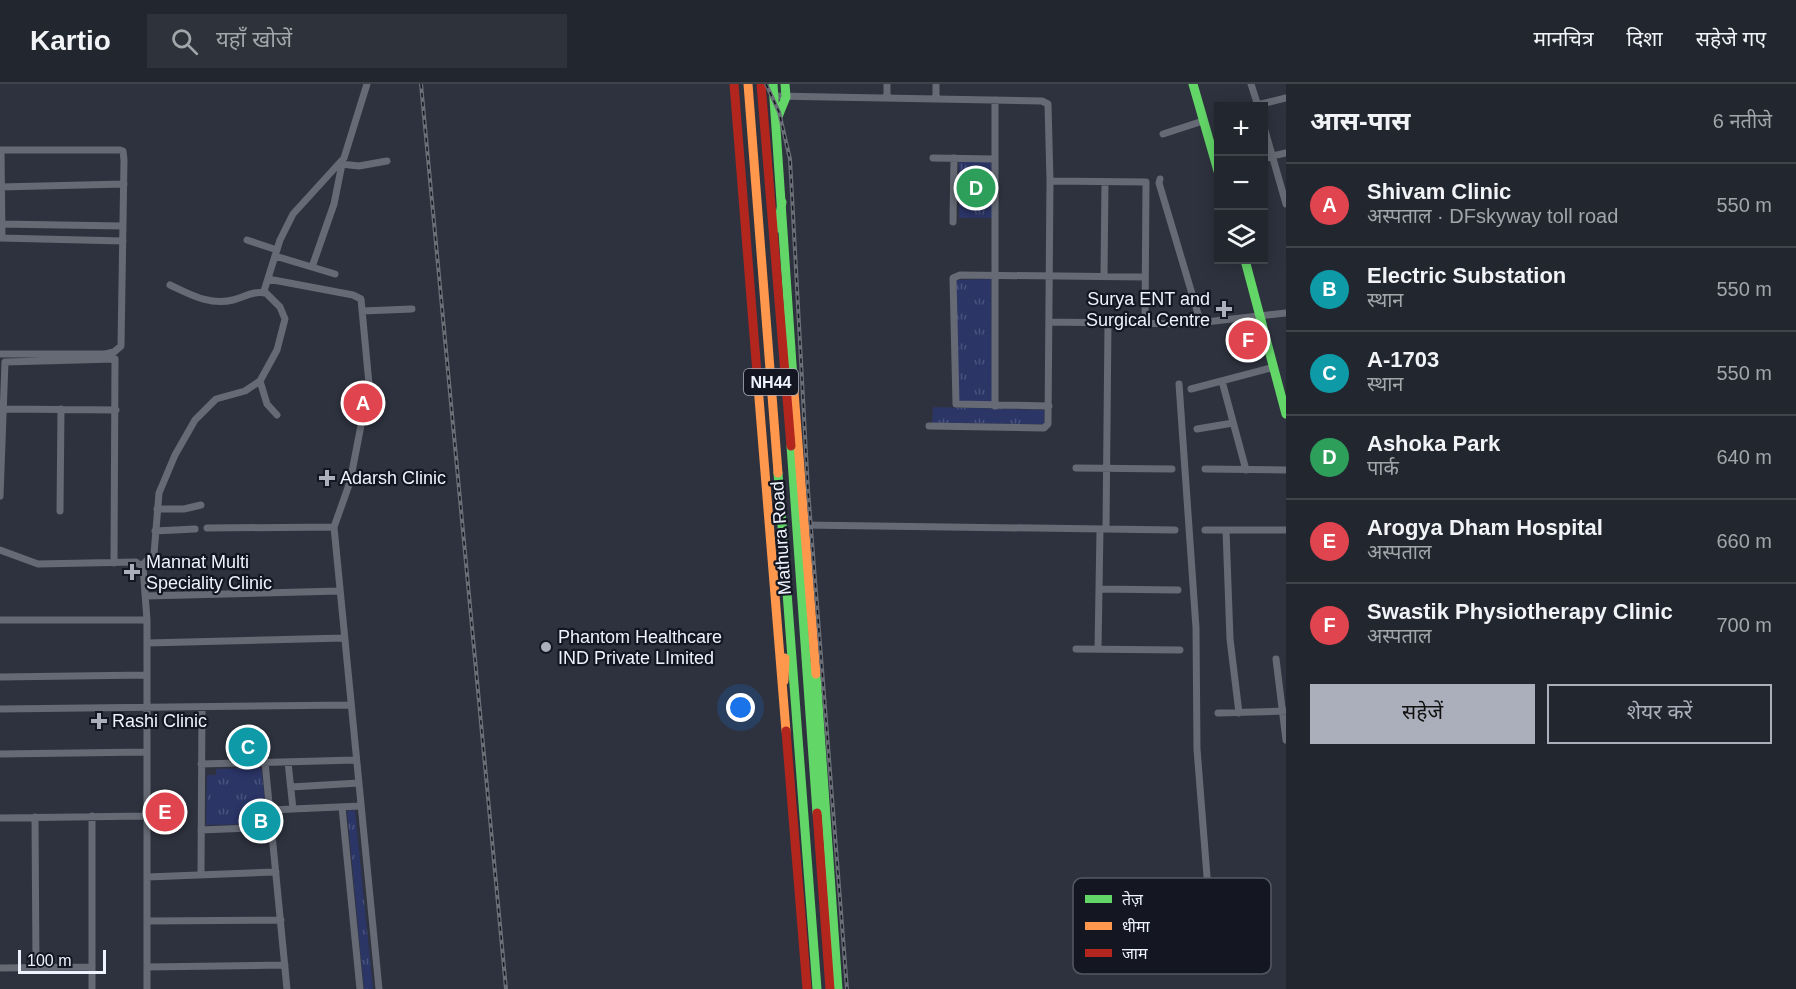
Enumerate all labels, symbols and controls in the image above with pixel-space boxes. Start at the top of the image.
search box [147,14,567,68]
text: Kartio [30,25,111,56]
icon: search [168,25,201,58]
text: यहाँ खोजें [216,27,292,52]
text: मानचित्र [1533,27,1593,50]
text: दिशा [1626,27,1663,50]
text: सहेजे गए [1696,27,1766,50]
map controls [1214,102,1268,264]
button: + [1214,102,1268,156]
text: आस-पास [1310,106,1410,136]
text: 6 नतीजे [1713,110,1772,132]
button: − [1214,156,1268,210]
pin: D [956,166,996,210]
text: Shivam Clinic [1367,179,1511,204]
text: A [1322,194,1337,216]
text: 550 m [1716,194,1772,216]
text: अस्पताल · DFskyway toll road [1367,205,1618,227]
button: layers [1214,210,1268,264]
text: Electric Substation [1367,263,1566,288]
text: B [1322,278,1337,300]
text: 550 m [1716,278,1772,300]
place label: Surya ENT and Surgical Centre [1086,289,1210,330]
text: स्थान [1367,289,1403,311]
marker: Surya ENT and Surgical Centre [1215,300,1233,318]
pin: F [1228,318,1268,362]
text: A-1703 [1367,347,1439,372]
text: C [1322,362,1337,384]
text: 550 m [1716,362,1772,384]
road number: NH44 [744,369,798,395]
text: स्थान [1367,373,1403,395]
pin: A [344,380,382,426]
text: Ashoka Park [1367,431,1500,456]
text: D [1322,446,1337,468]
text: 640 m [1716,446,1772,468]
text: पार्क [1367,457,1399,479]
place label: Adarsh Clinic [340,468,446,488]
marker: Adarsh Clinic [318,469,336,487]
street label: Mathura Road [767,480,795,596]
text: Arogya Dham Hospital [1367,515,1603,540]
text: E [1323,530,1336,552]
text: 660 m [1716,530,1772,552]
text: अस्पताल [1367,541,1432,563]
place label: Mannat Multi Speciality Clinic [146,552,272,593]
marker: Mannat Multi Speciality Clinic [123,563,141,581]
text: Swastik Physiotherapy Clinic [1367,599,1673,624]
text: F [1323,614,1336,636]
text: 700 m [1716,614,1772,636]
text: अस्पताल [1367,625,1432,647]
place label: Phantom Healthcare IND Private LImited [558,627,722,668]
marker: Phantom Healthcare IND Private LImited [539,640,553,654]
button: सहेजें [1310,684,1535,744]
button: शेयर करें [1547,684,1772,744]
your location [726,693,755,722]
place label: Rashi Clinic [112,711,207,731]
marker: Rashi Clinic [90,712,108,730]
pin: C [228,724,268,770]
pin: E [146,790,184,834]
pin: B [242,798,280,844]
legend [1073,878,1271,974]
text: तेज़ [1122,890,1144,908]
text: धीमा [1122,918,1151,935]
text: जाम [1122,945,1148,962]
scale bar [18,947,106,974]
text: 100 m [27,952,71,969]

